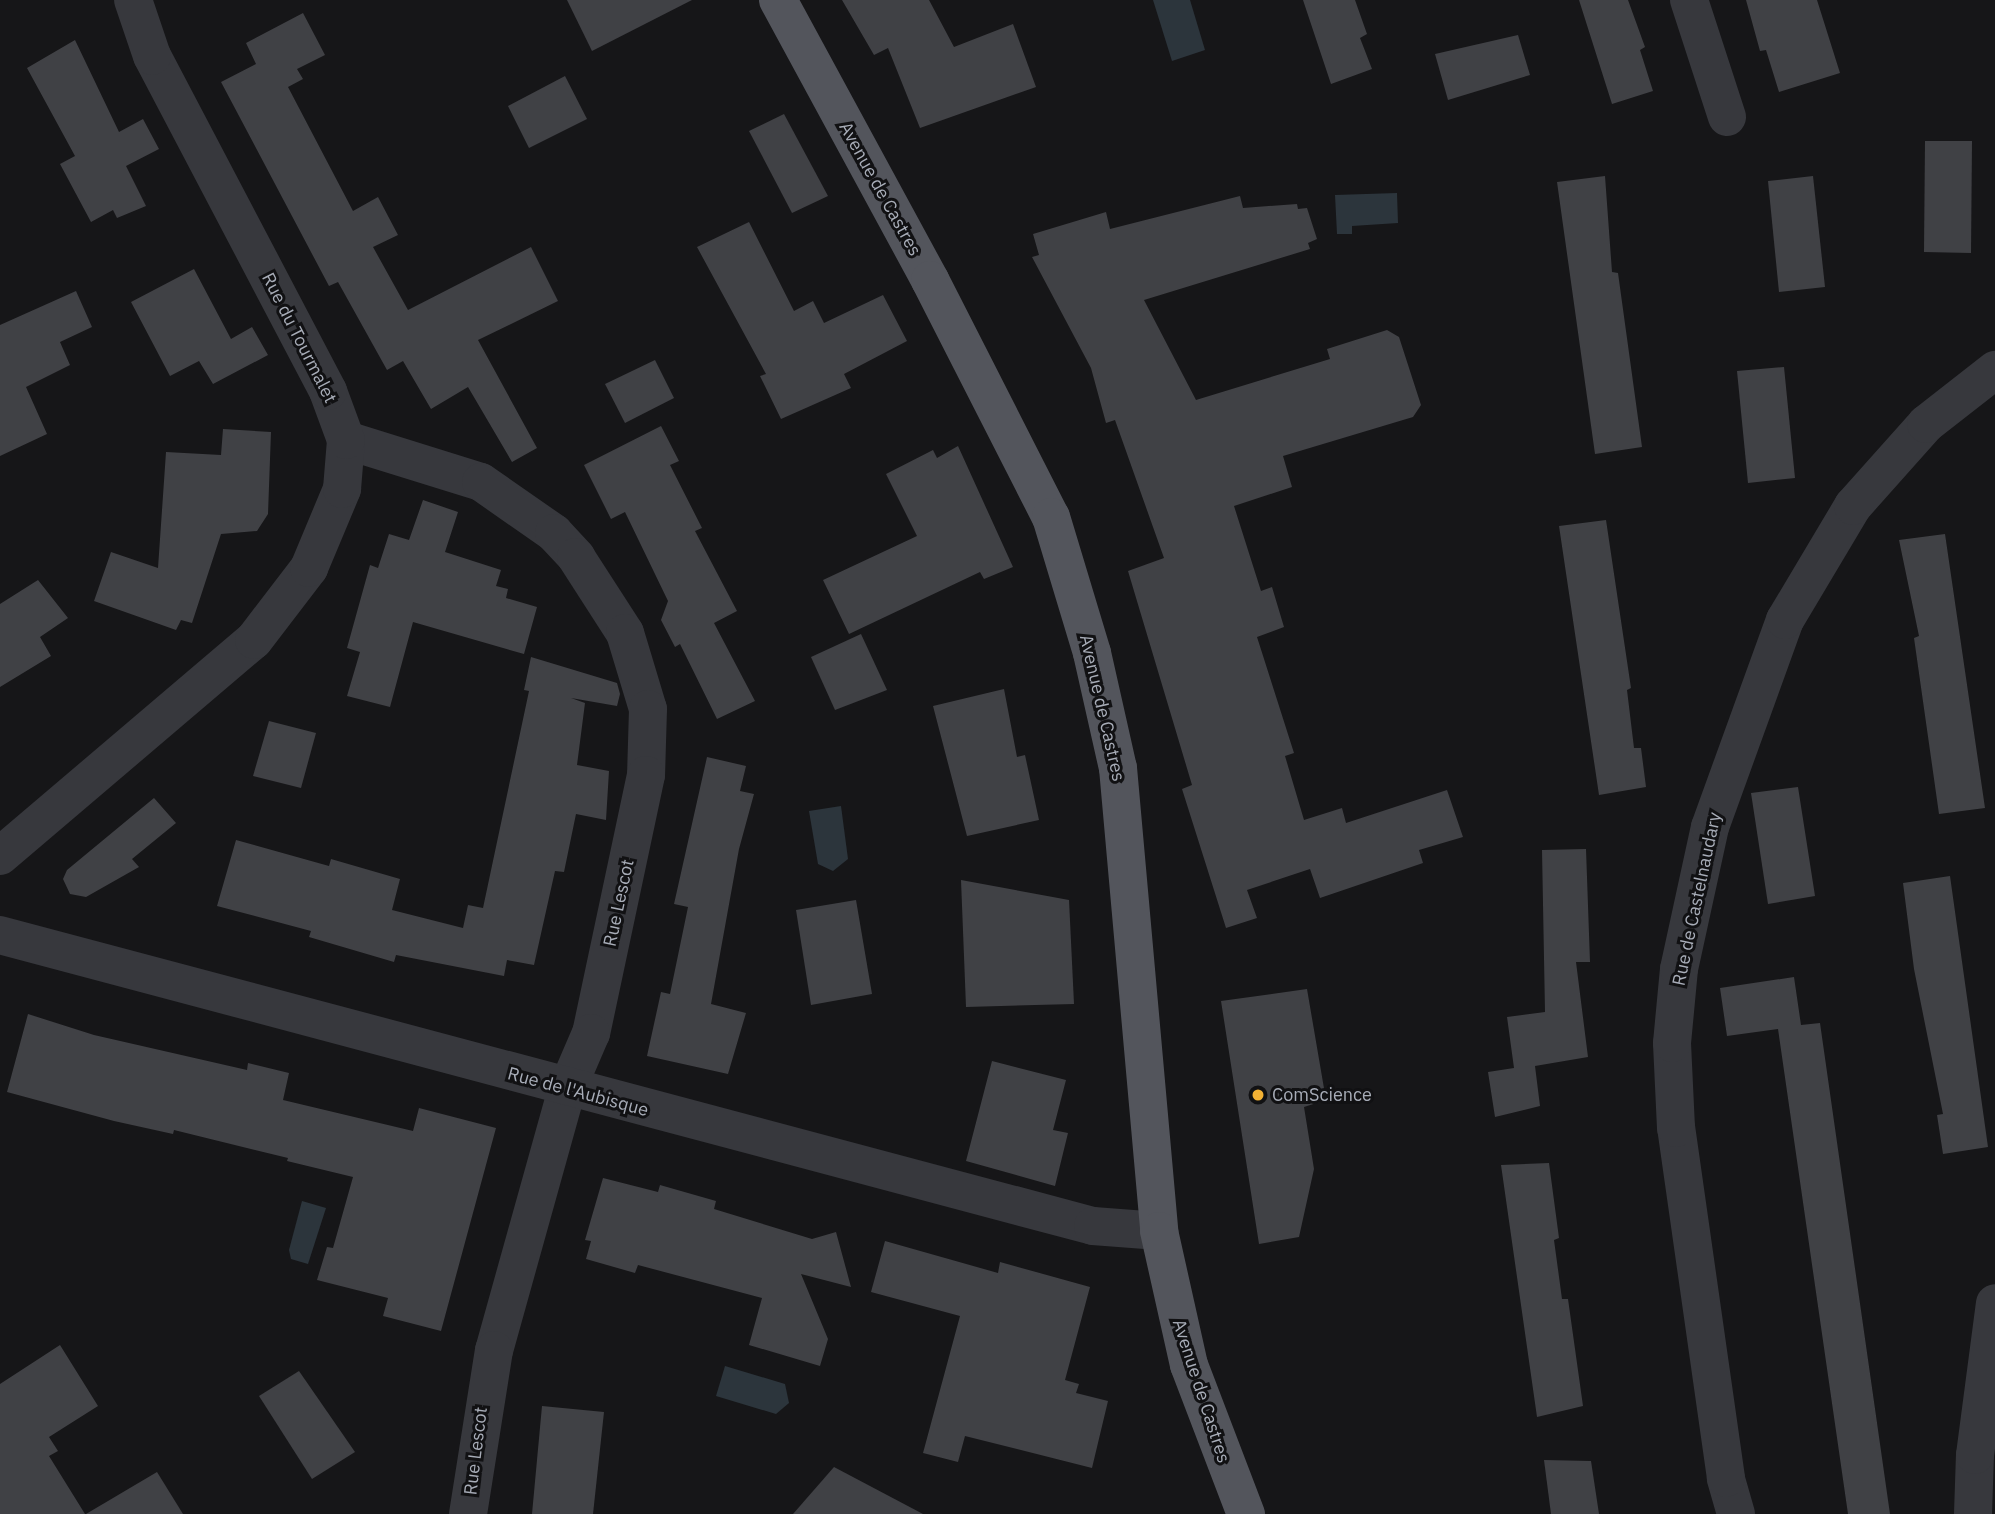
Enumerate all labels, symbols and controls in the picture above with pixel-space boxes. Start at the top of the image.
street label: Avenue de Castres [834,118,926,260]
street label: Rue du Tourmalet [257,269,341,407]
street label: Avenue de Castres [1075,633,1129,783]
street label: Rue de Castelnaudary [1668,810,1726,988]
street label: Rue Lescot [599,857,639,949]
street label: Rue de l'Aubisque [505,1063,651,1121]
place label: ComScience [1272,1084,1372,1106]
marker: ComScience [1250,1087,1266,1103]
street label: Avenue de Castres [1168,1316,1234,1466]
street label: Rue Lescot [460,1406,492,1496]

